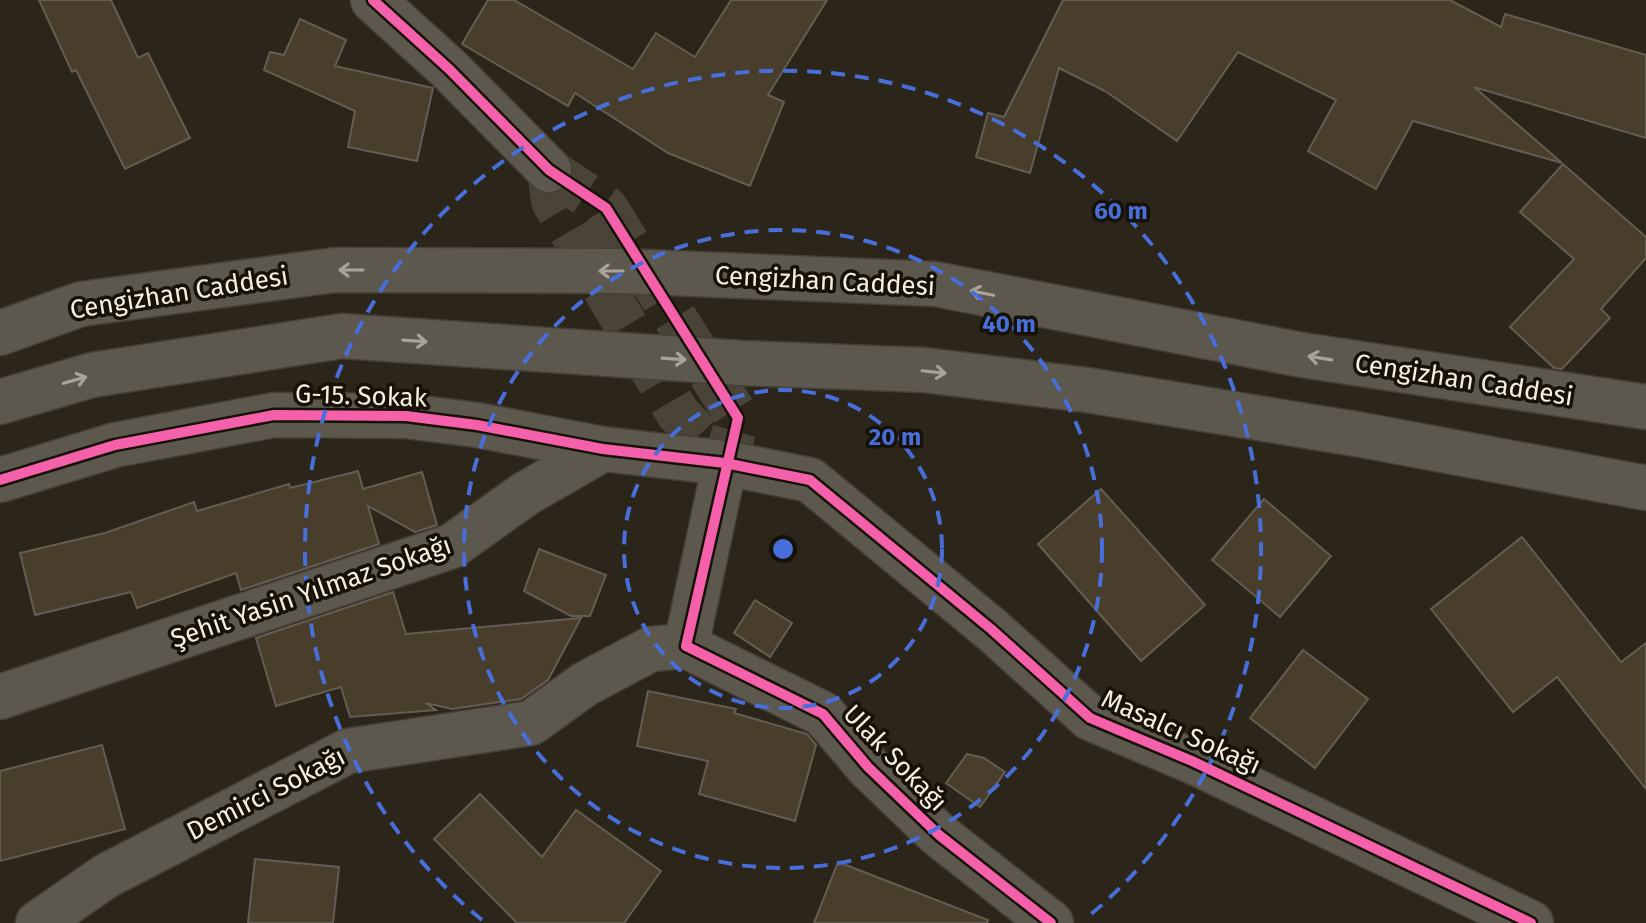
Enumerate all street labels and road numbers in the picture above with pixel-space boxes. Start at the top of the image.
street label: Cengizhan Caddesi [68,260,290,326]
street label: Cengizhan Caddesi [714,260,936,302]
street label: Cengizhan Caddesi [1353,347,1575,413]
street label: G-15. Sokak [294,378,428,414]
street label: Şehit Yasin Yılmaz Sokağı [167,529,455,655]
street label: Masalcı Sokağı [1097,683,1265,781]
street label: Ulak Sokağı [837,698,953,818]
street label: Demirci Sokağı [182,741,350,847]

